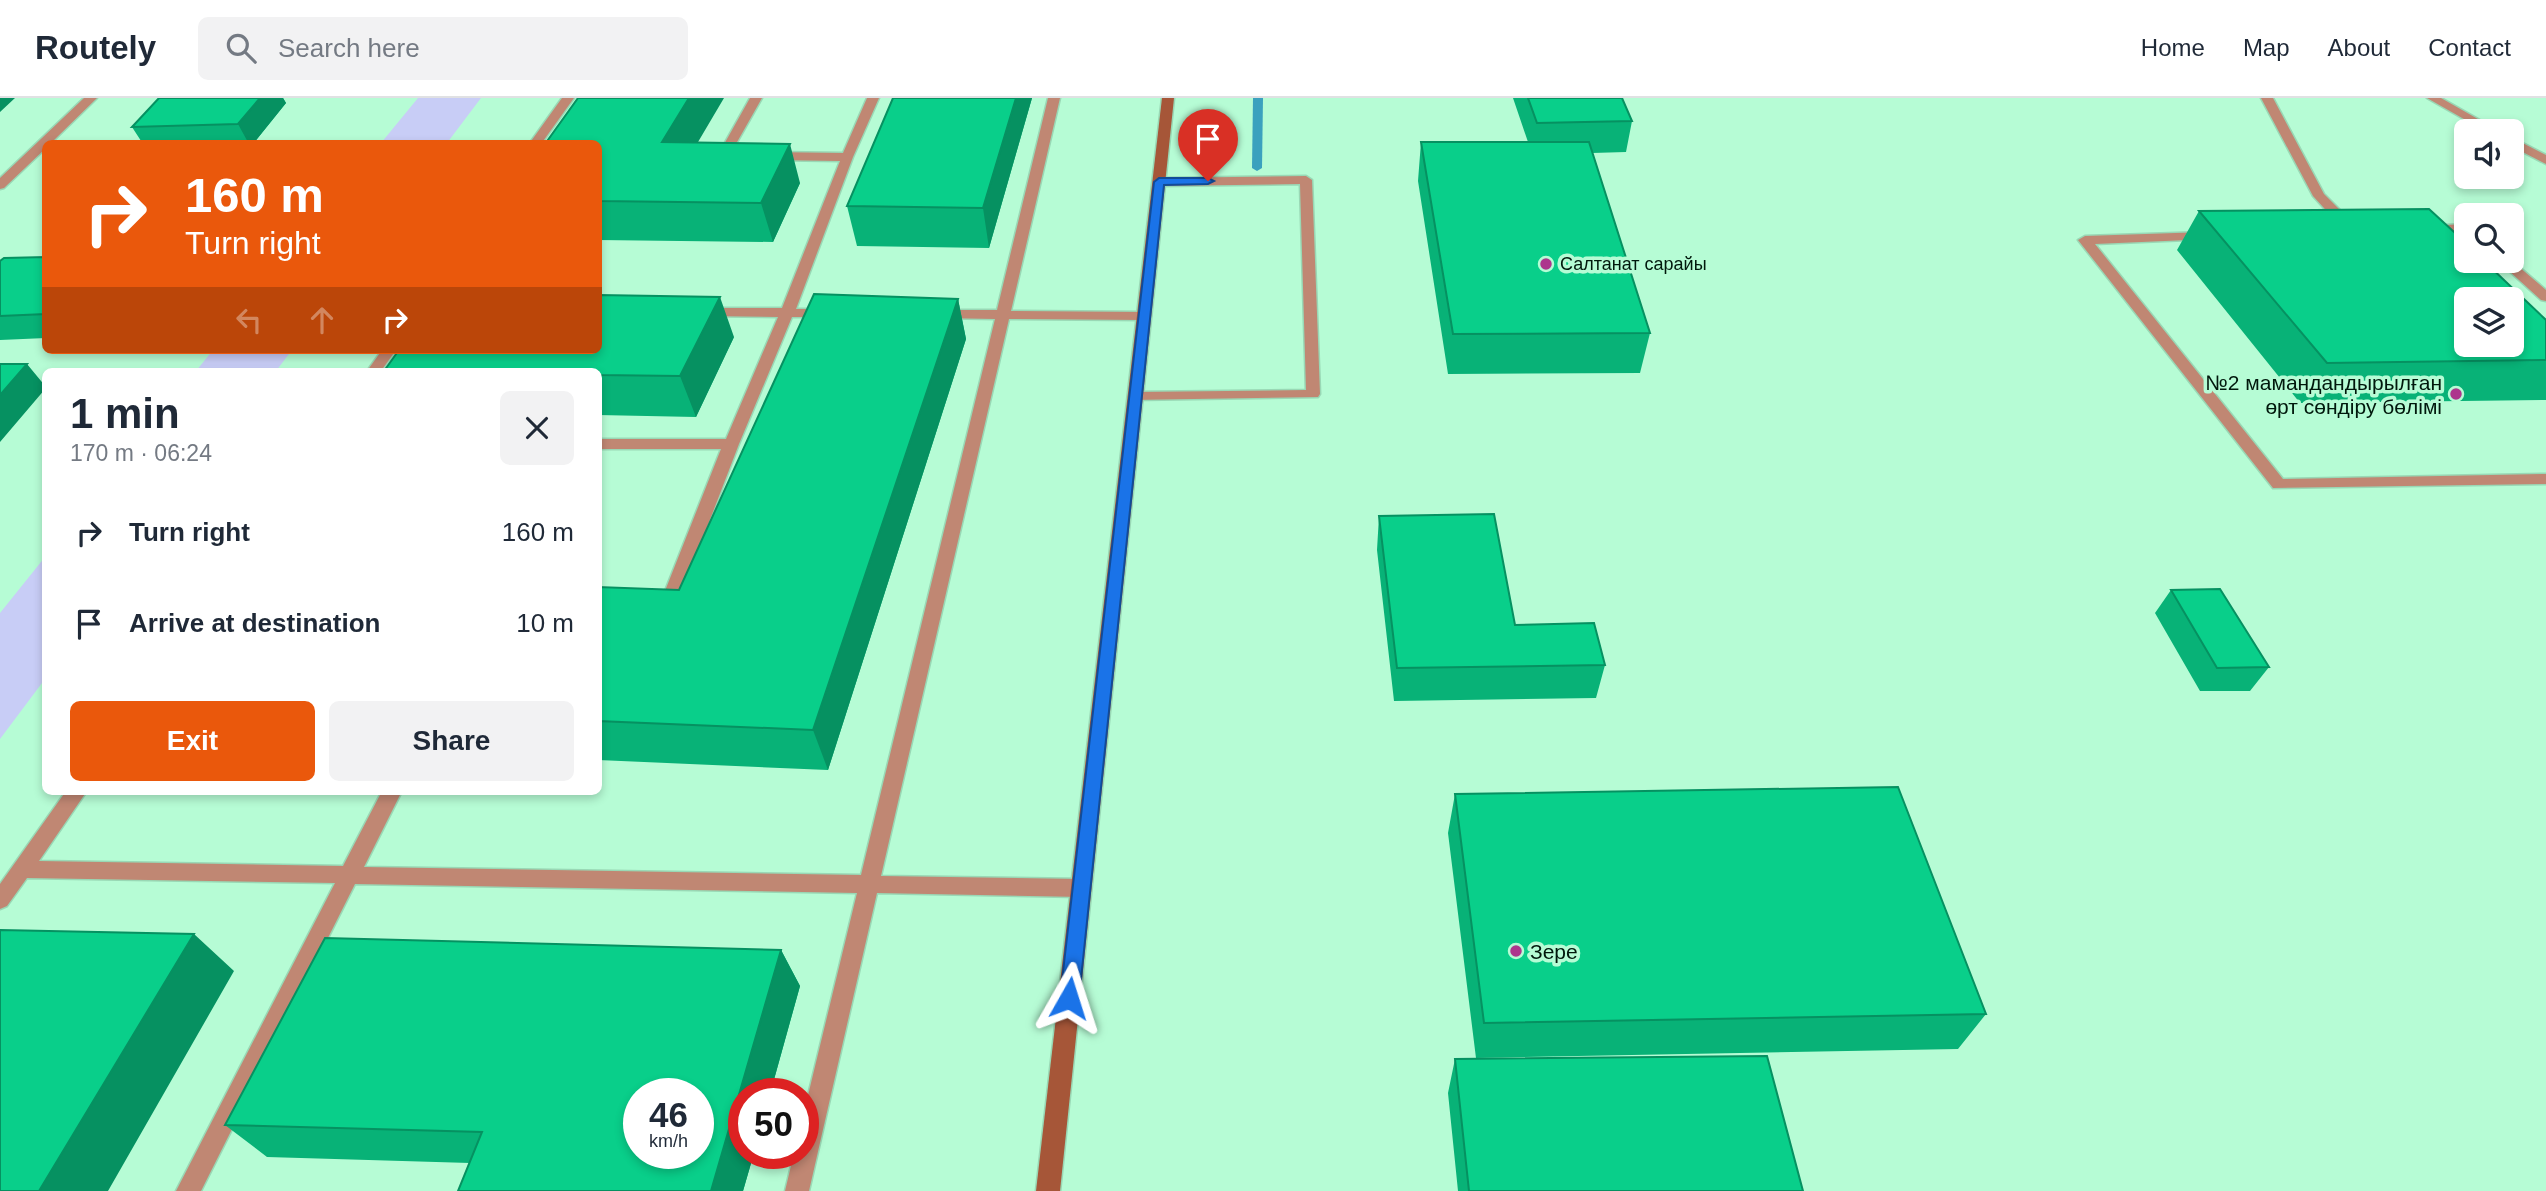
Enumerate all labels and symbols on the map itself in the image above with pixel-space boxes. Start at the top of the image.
pin [1178,109,1238,181]
place label: Салтанат сарайы [1560,254,1707,274]
marker: Салтанат сарайы [1538,256,1554,272]
place label: №2 мамандандырылған өрт сөндіру бөлімі [2205,371,2442,418]
marker: №2 мамандандырылған өрт сөндіру бөлімі [2448,386,2464,402]
place label: Зере [1530,940,1578,963]
marker: Зере [1508,943,1524,959]
position arrow [1032,961,1106,1035]
speed limit sign: 50 [728,1078,819,1169]

